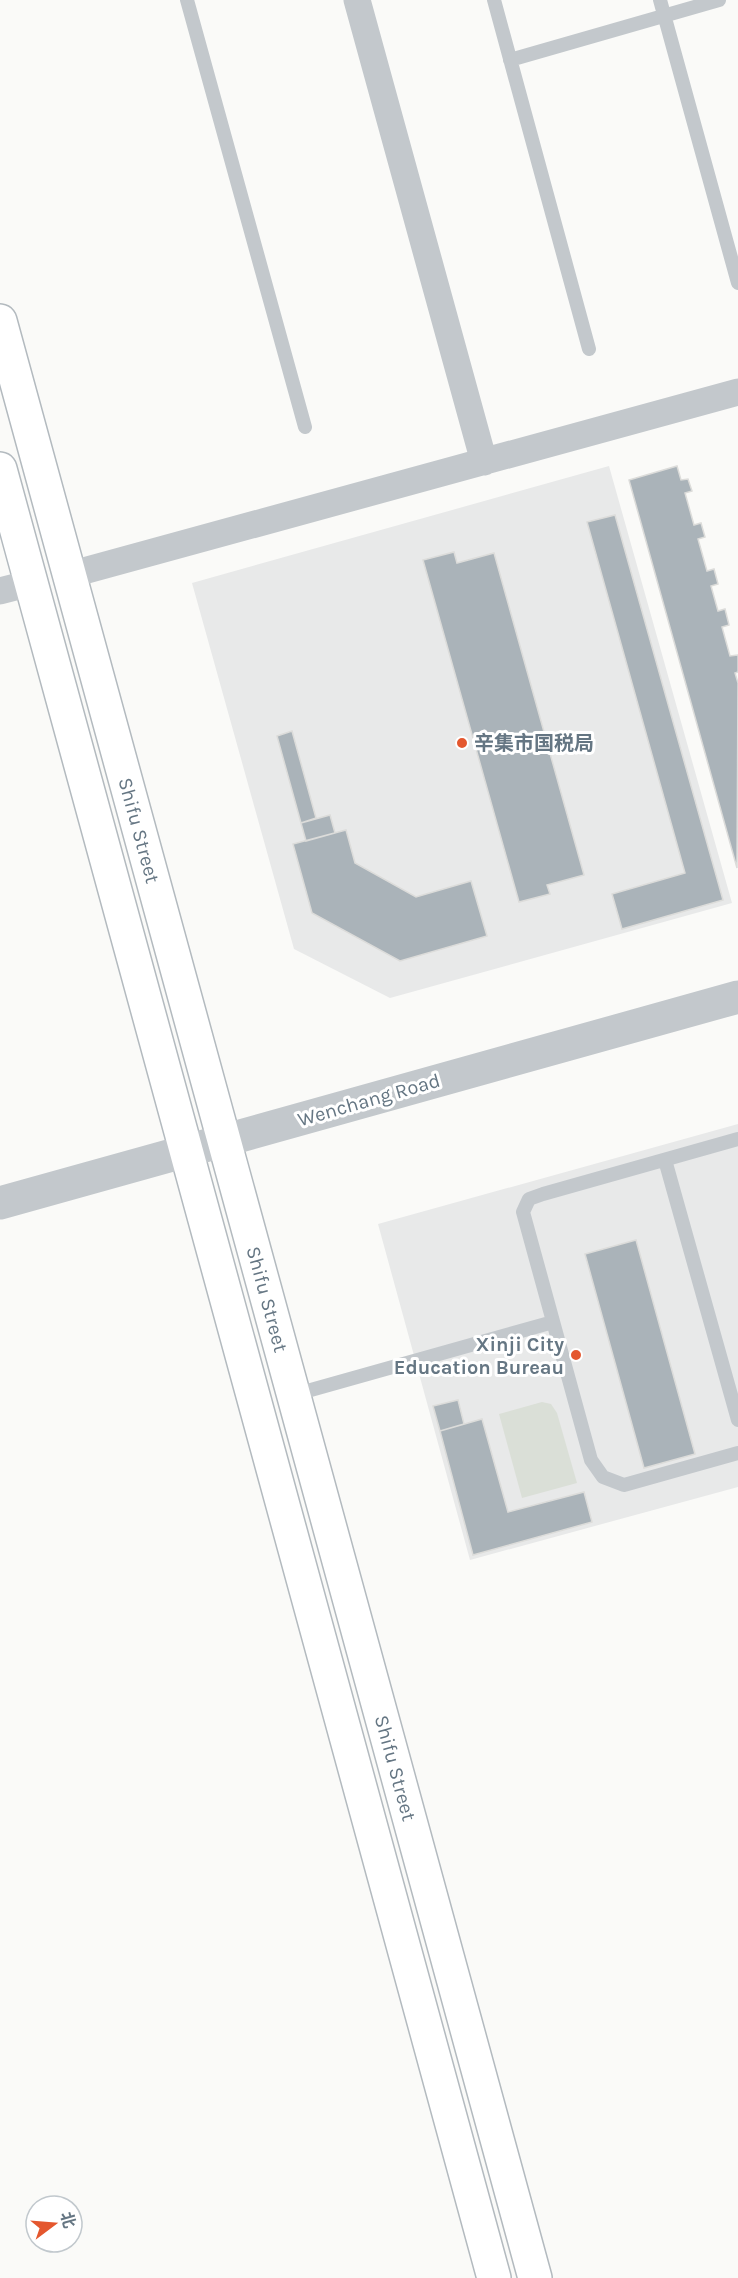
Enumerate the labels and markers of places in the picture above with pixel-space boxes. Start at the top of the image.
place label: 辛集市国税局 [474,732,594,755]
marker: 辛集市国税局 [455,736,469,750]
place label: Xinji City Education Bureau [394,1333,564,1379]
marker: Xinji City Education Bureau [569,1348,583,1362]

